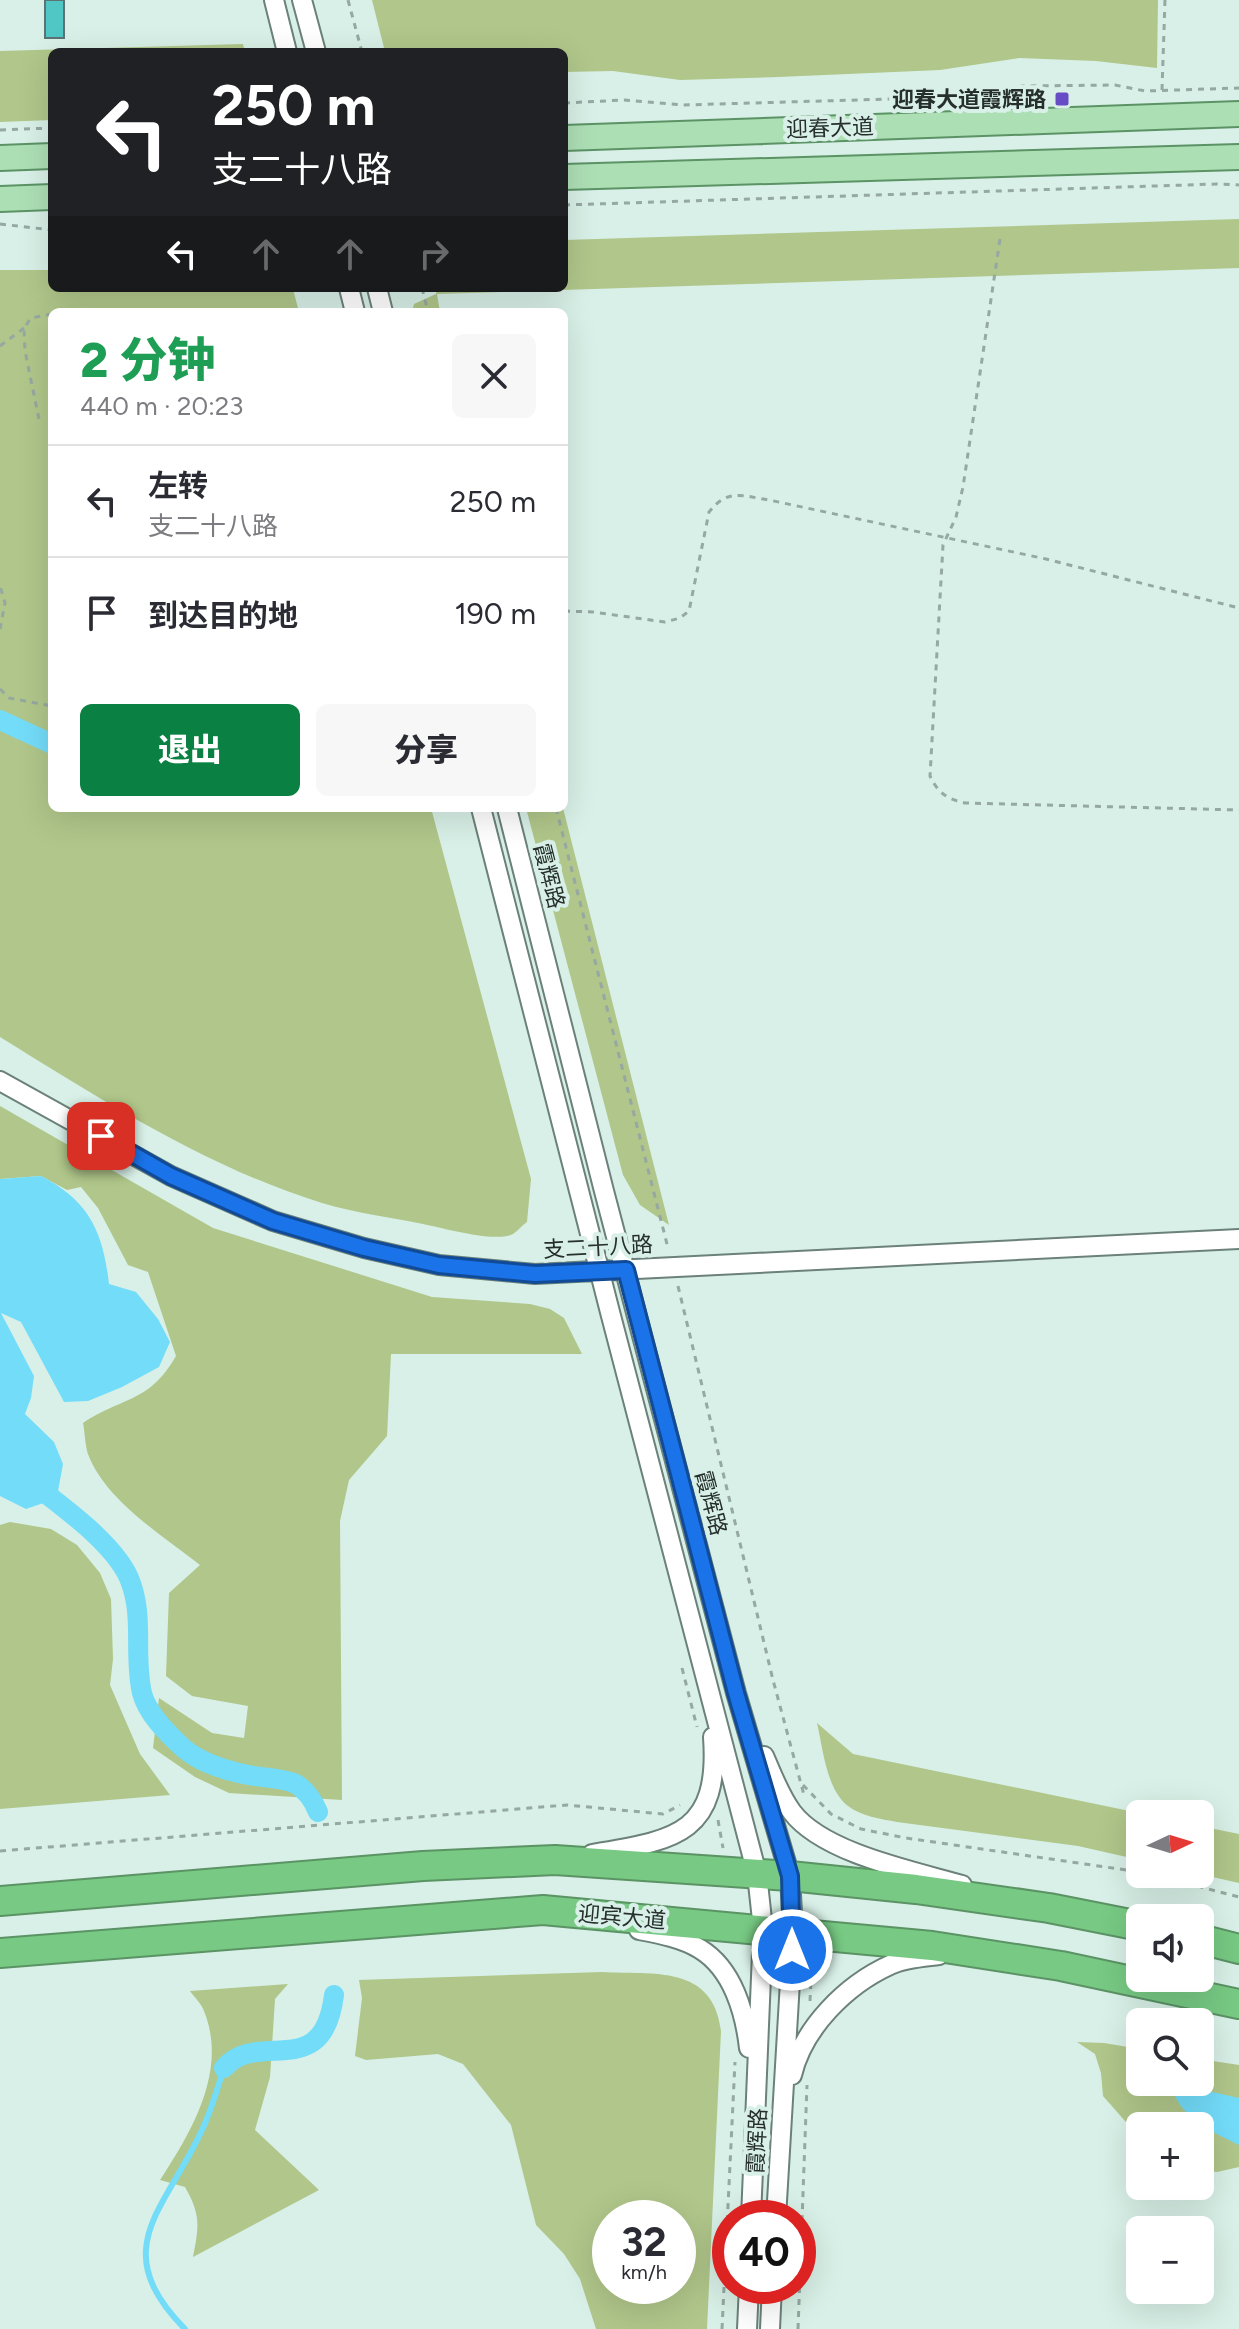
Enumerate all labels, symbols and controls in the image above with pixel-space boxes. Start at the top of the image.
text: 250 m [212,72,375,139]
icon: left [80,80,184,184]
place label: 迎春大道霞辉路 [892,86,1046,113]
marker: 迎春大道霞辉路 [1053,90,1071,108]
street label: 迎春大道 [786,113,874,143]
text: 支二十八路 [212,148,392,191]
icon: left [160,232,204,276]
icon: ahead [244,232,288,276]
icon: ahead [328,232,372,276]
icon: right [412,232,456,276]
text: 2 分钟 [80,331,215,389]
button: close [452,334,536,418]
text: 440 m · 20:23 [80,390,243,422]
text: 左转 [148,467,208,504]
icon: left [80,479,124,523]
text: 250 m [450,483,536,520]
text: 支二十八路 [148,510,278,542]
icon: arrive [80,591,124,635]
text: 190 m [454,595,536,632]
text: 到达目的地 [148,597,298,634]
button: 退出 [80,704,300,796]
button: 分享 [316,704,536,796]
street label: 霞辉路 [528,841,570,911]
pin [67,1102,135,1170]
icon: arrive [79,1114,123,1158]
street label: 支二十八路 [542,1231,654,1263]
street label: 霞辉路 [689,1468,733,1538]
north arrow [1126,1800,1214,1888]
map controls [1126,1800,1214,2304]
street label: 迎宾大道 [577,1900,667,1934]
button: sound [1126,1904,1214,1992]
position arrow [750,1908,834,1992]
button: search [1126,2008,1214,2096]
street label: 霞辉路 [742,2107,772,2175]
button: + [1126,2112,1214,2200]
speed limit sign: 40 [712,2200,816,2304]
button: − [1126,2216,1214,2304]
text: 32 [621,2218,667,2266]
text: km/h [621,2260,667,2284]

